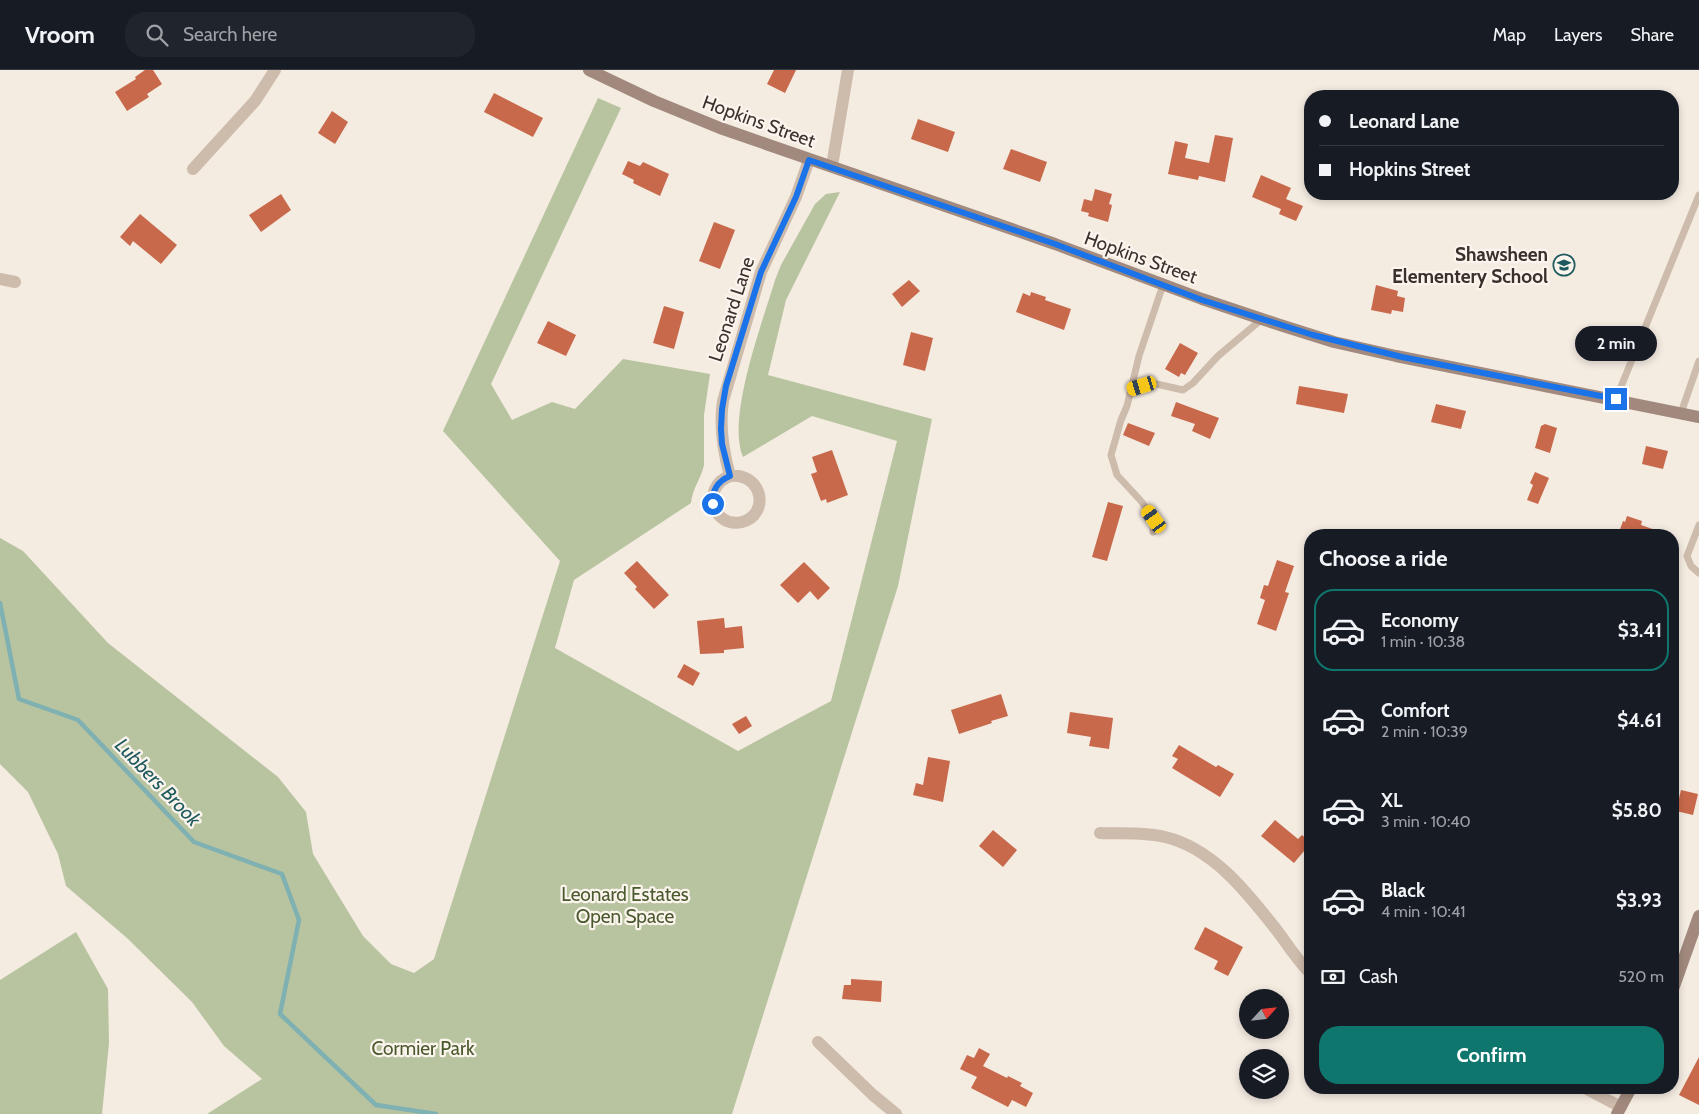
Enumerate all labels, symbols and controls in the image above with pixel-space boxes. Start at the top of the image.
search box [125,12,475,57]
text: Vroom [25,20,95,49]
icon: search [143,21,171,49]
text: Search here [183,23,277,46]
text: Map [1493,24,1526,46]
text: Layers [1554,24,1603,46]
text: Share [1631,24,1674,46]
street label: Hopkins Street [699,90,819,153]
text: Leonard Lane [1349,110,1459,133]
text: Hopkins Street [1349,158,1470,181]
street label: Hopkins Street [1081,226,1201,289]
place label: Shawsheen Elementery School [1392,243,1548,288]
school or university icon: Shawsheen Elementery School [1552,253,1576,277]
street label: Leonard Lane [704,254,759,364]
callout: 2 min [1575,326,1657,362]
text: 2 min [1597,334,1635,353]
car [1125,374,1158,398]
route end [1605,388,1627,410]
route start [702,493,724,515]
car [1139,502,1168,536]
text: Choose a ride [1319,545,1448,572]
icon: car [1321,608,1366,653]
text: Economy [1381,609,1459,632]
text: $3.41 [1618,619,1662,642]
text: 1 min · 10:38 [1381,632,1465,651]
icon: car [1321,698,1366,743]
text: Comfort [1381,699,1450,722]
text: $4.61 [1617,709,1662,732]
text: 2 min · 10:39 [1381,722,1468,741]
water label: Lubbers Brook [110,733,207,832]
icon: car [1321,788,1366,833]
text: XL [1381,789,1402,812]
text: $5.80 [1612,799,1662,822]
text: 3 min · 10:40 [1381,812,1471,831]
icon: car [1321,878,1366,923]
text: Black [1381,879,1425,902]
park label: Leonard Estates Open Space [561,883,689,928]
text: $3.93 [1616,889,1662,912]
text: 4 min · 10:41 [1381,902,1465,921]
icon: cash [1319,963,1347,991]
text: Cash [1359,965,1398,988]
text: 520 m [1618,967,1664,986]
north arrow [1239,989,1289,1039]
map controls [1239,989,1289,1099]
button: Confirm [1319,1026,1664,1084]
park label: Cormier Park [372,1037,475,1060]
button: layers [1239,1049,1289,1099]

